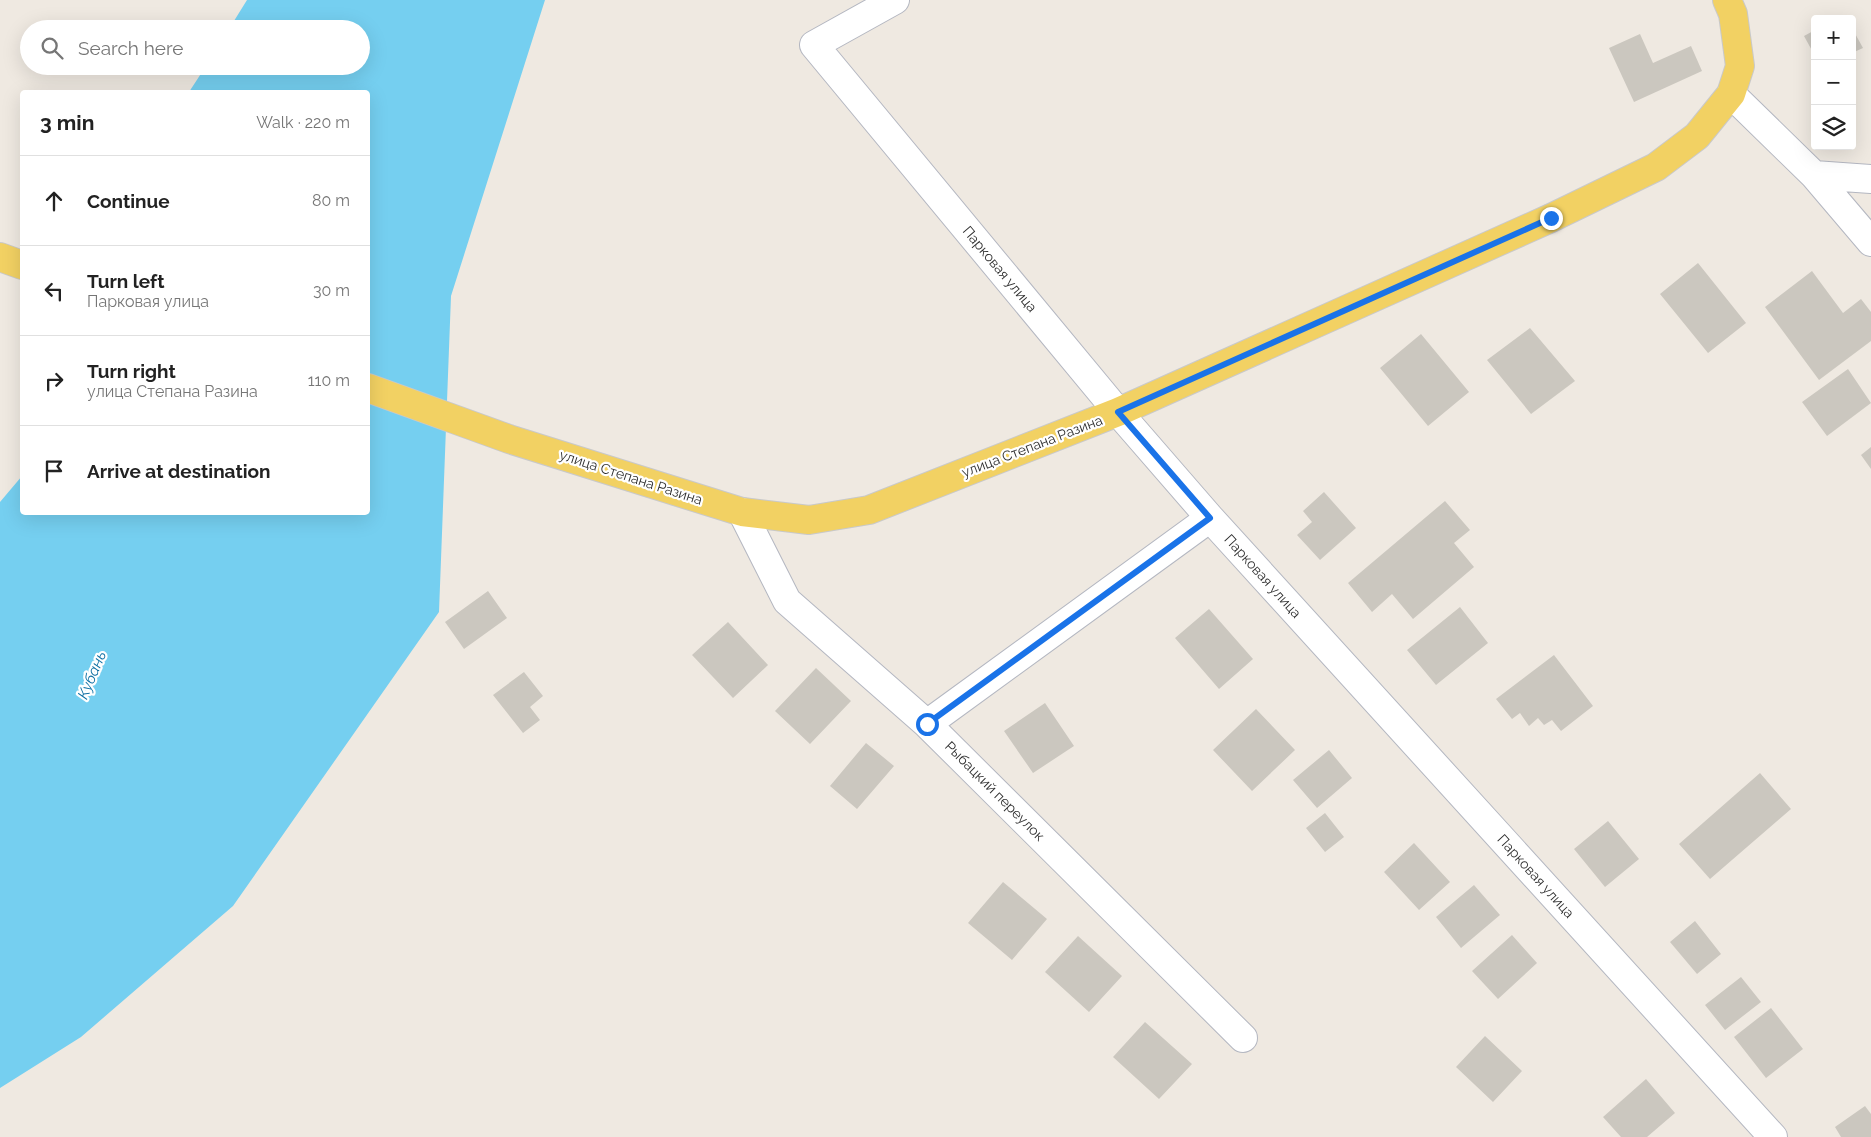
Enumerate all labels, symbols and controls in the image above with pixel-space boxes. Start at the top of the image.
map controls [1811,15,1856,150]
button: + [1811,15,1856,60]
search box [20,20,370,75]
icon: search [38,34,66,62]
text: Search here [78,37,184,59]
button: − [1811,60,1856,105]
button: layers [1811,105,1856,150]
text: 3 min [40,110,94,135]
text: Walk · 220 m [256,113,350,132]
icon: ahead [40,187,68,215]
text: Continue [87,190,170,212]
text: 80 m [312,191,350,210]
route end [1540,207,1563,230]
street label: Парковая улица [960,223,1040,315]
text: Turn left [87,270,164,292]
icon: left [40,277,68,305]
text: 30 m [313,281,350,300]
text: Парковая улица [87,292,209,311]
text: Turn right [87,360,176,382]
icon: right [40,367,68,395]
text: 110 m [308,371,350,390]
text: улица Степана Разина [87,382,258,401]
street label: улица Степана Разина [959,412,1105,480]
street label: улица Степана Разина [557,446,705,508]
icon: arrive [40,457,68,485]
text: Arrive at destination [87,460,271,482]
street label: Парковая улица [1221,531,1305,621]
water label: Кубань [74,648,110,702]
route start [916,713,939,736]
street label: Рыбацкий переулок [942,738,1048,844]
street label: Парковая улица [1494,831,1578,921]

